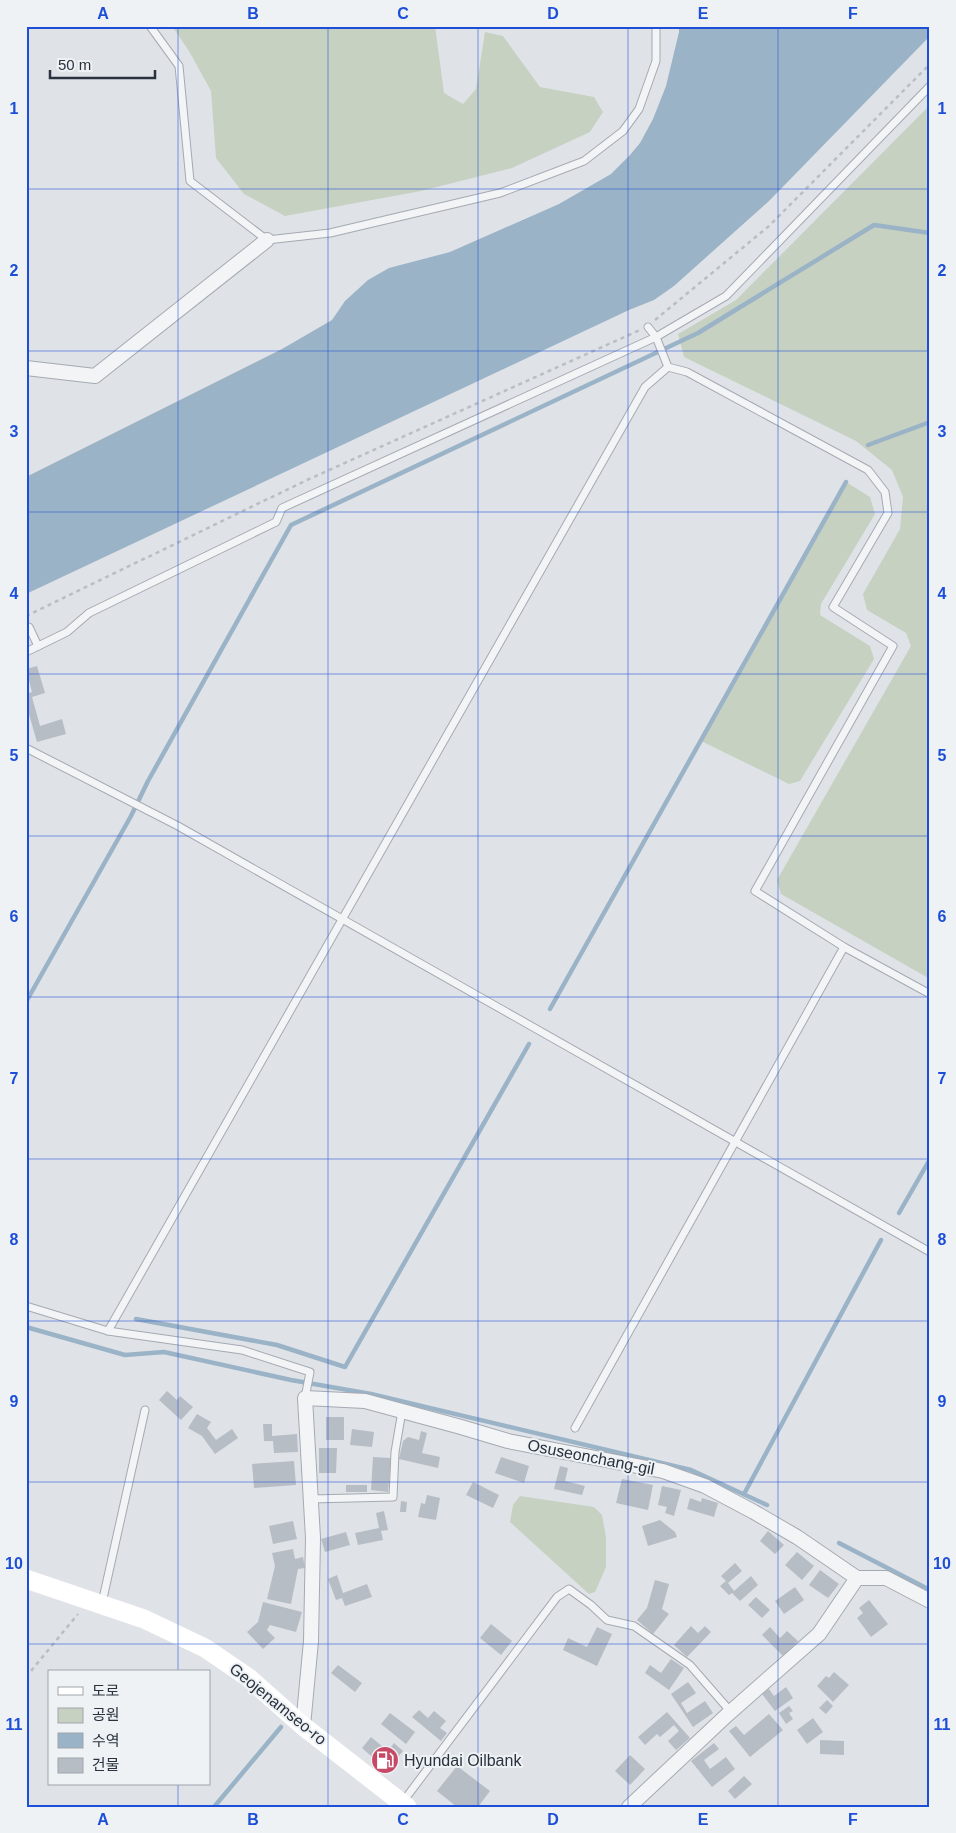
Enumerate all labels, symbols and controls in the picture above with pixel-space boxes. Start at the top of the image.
text: A [97,5,109,22]
text: B [247,5,259,22]
text: C [397,5,409,22]
text: D [547,5,559,22]
text: E [698,5,709,22]
text: F [848,5,858,22]
scale bar [50,48,155,80]
text: 50 m [58,56,91,73]
text: 1 [10,100,19,117]
text: 1 [938,100,947,117]
text: 2 [10,262,19,279]
text: 2 [938,262,947,279]
text: 3 [10,423,19,440]
text: 3 [938,423,947,440]
text: 4 [10,585,19,602]
text: 4 [938,585,947,602]
text: 5 [10,747,19,764]
text: 5 [938,747,947,764]
text: 6 [10,908,19,925]
text: 6 [938,908,947,925]
text: 7 [10,1070,19,1087]
text: 7 [938,1070,947,1087]
text: 8 [10,1231,19,1248]
text: 8 [938,1231,947,1248]
text: 9 [10,1393,19,1410]
text: 9 [938,1393,947,1410]
street label: Osuseonchang-gil [526,1436,656,1478]
text: 10 [5,1555,23,1572]
text: 10 [933,1555,951,1572]
street label: Geojenamseo-ro [226,1660,330,1748]
legend [48,1670,210,1786]
text: 도로 [92,1682,120,1699]
text: 공원 [92,1706,120,1723]
text: 11 [6,1716,23,1733]
text: 11 [934,1716,951,1733]
text: 수역 [92,1732,120,1749]
fuel station icon: Hyundai Oilbank [370,1745,400,1775]
place label: Hyundai Oilbank [404,1752,522,1769]
text: 건물 [92,1756,120,1773]
text: A [97,1811,109,1828]
text: B [247,1811,259,1828]
text: C [397,1811,409,1828]
text: D [547,1811,559,1828]
text: E [698,1811,709,1828]
text: F [848,1811,858,1828]

